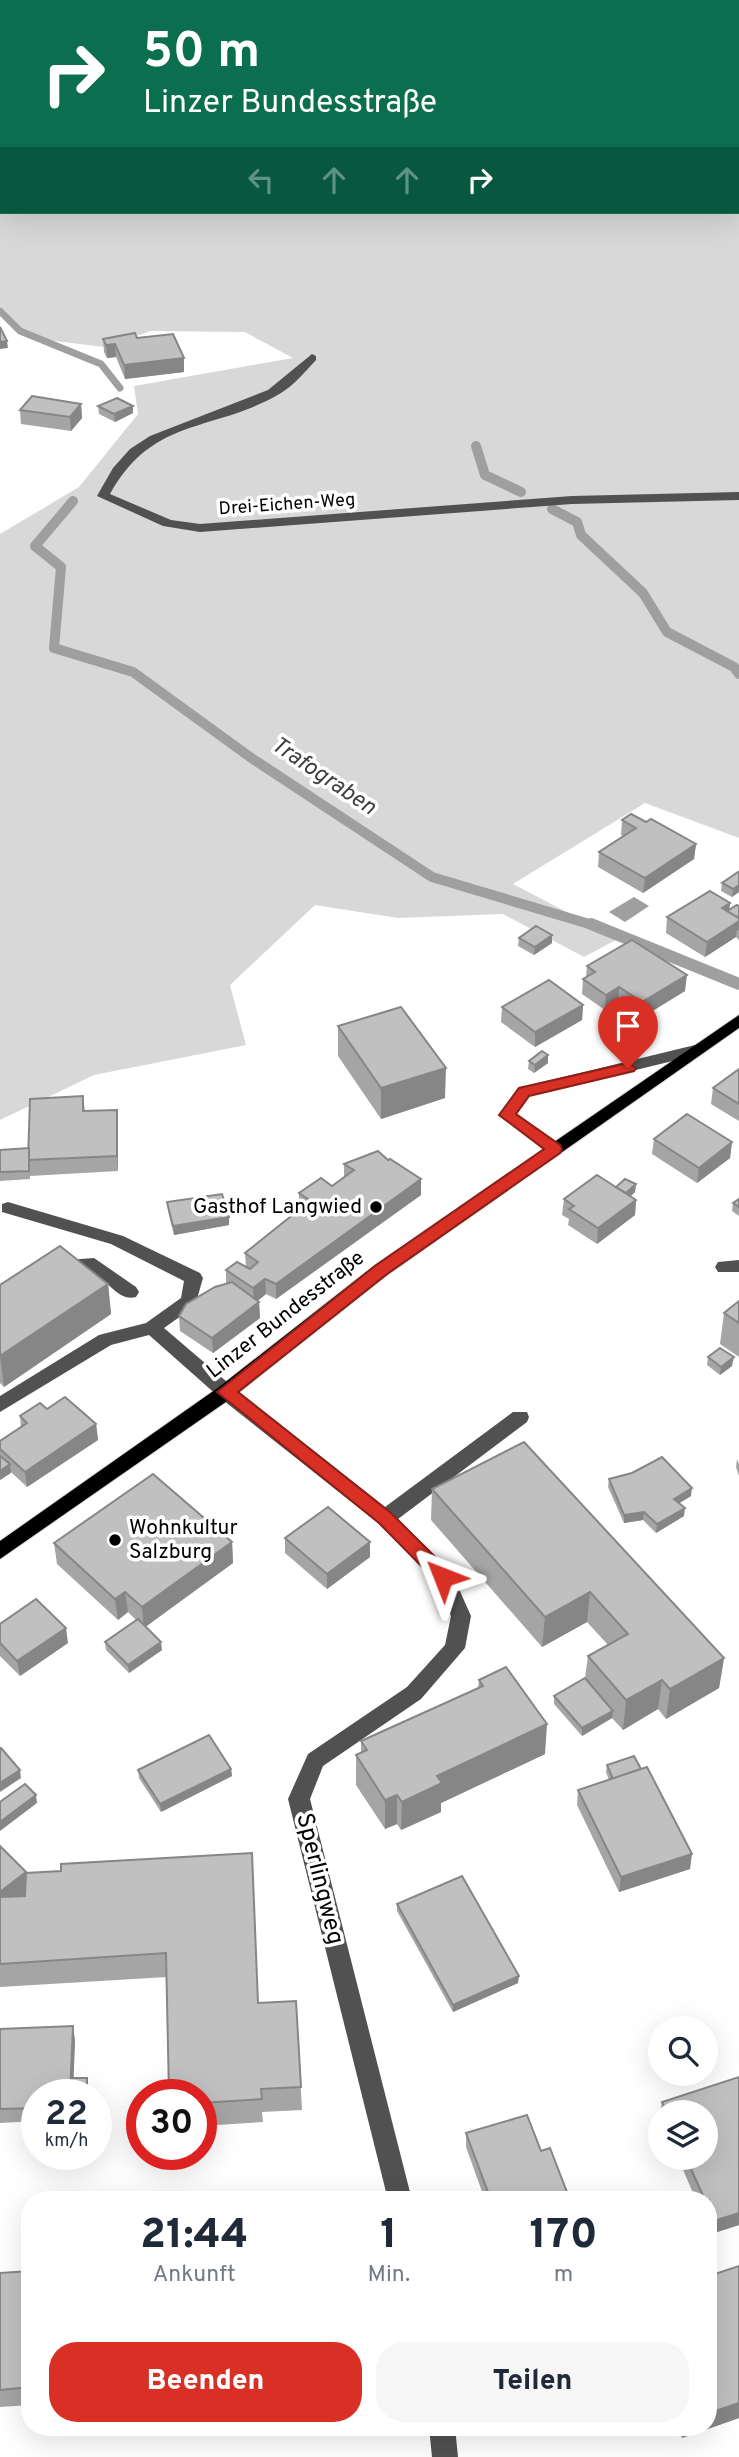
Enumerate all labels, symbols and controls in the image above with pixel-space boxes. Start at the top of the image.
text: 50 m [143,23,260,85]
icon: right [28,28,119,119]
text: Linzer Bundesstraße [143,84,437,124]
icon: left [242,161,280,199]
icon: ahead [315,161,353,199]
icon: ahead [388,161,426,199]
icon: right [461,161,499,199]
street label: Drei-Eichen-Weg [218,489,356,521]
water label: Trafograben [265,731,381,823]
pin [598,996,658,1068]
icon: arrive [609,1007,647,1045]
place label: Gasthof Langwied [193,1194,362,1221]
marker: Gasthof Langwied [368,1199,384,1215]
street label: Linzer Bundesstraße [202,1245,370,1385]
place label: Wohnkultur Salzburg [129,1515,238,1566]
marker: Wohnkultur Salzburg [107,1532,123,1548]
position arrow [406,1540,480,1614]
street label: Sperlingweg [288,1810,350,1948]
map controls [648,2016,718,2170]
button: search [648,2016,718,2086]
speed limit sign: 30 [126,2079,217,2170]
text: 22 [45,2093,88,2137]
button: layers [648,2100,718,2170]
text: km/h [45,2130,88,2153]
text: 21:44 [140,2210,248,2263]
text: 1 [380,2210,397,2263]
text: 170 [529,2210,598,2263]
text: Ankunft [153,2261,236,2290]
text: Min. [368,2261,410,2290]
text: m [554,2261,573,2290]
button: Beenden [49,2342,362,2422]
button: Teilen [376,2342,689,2422]

